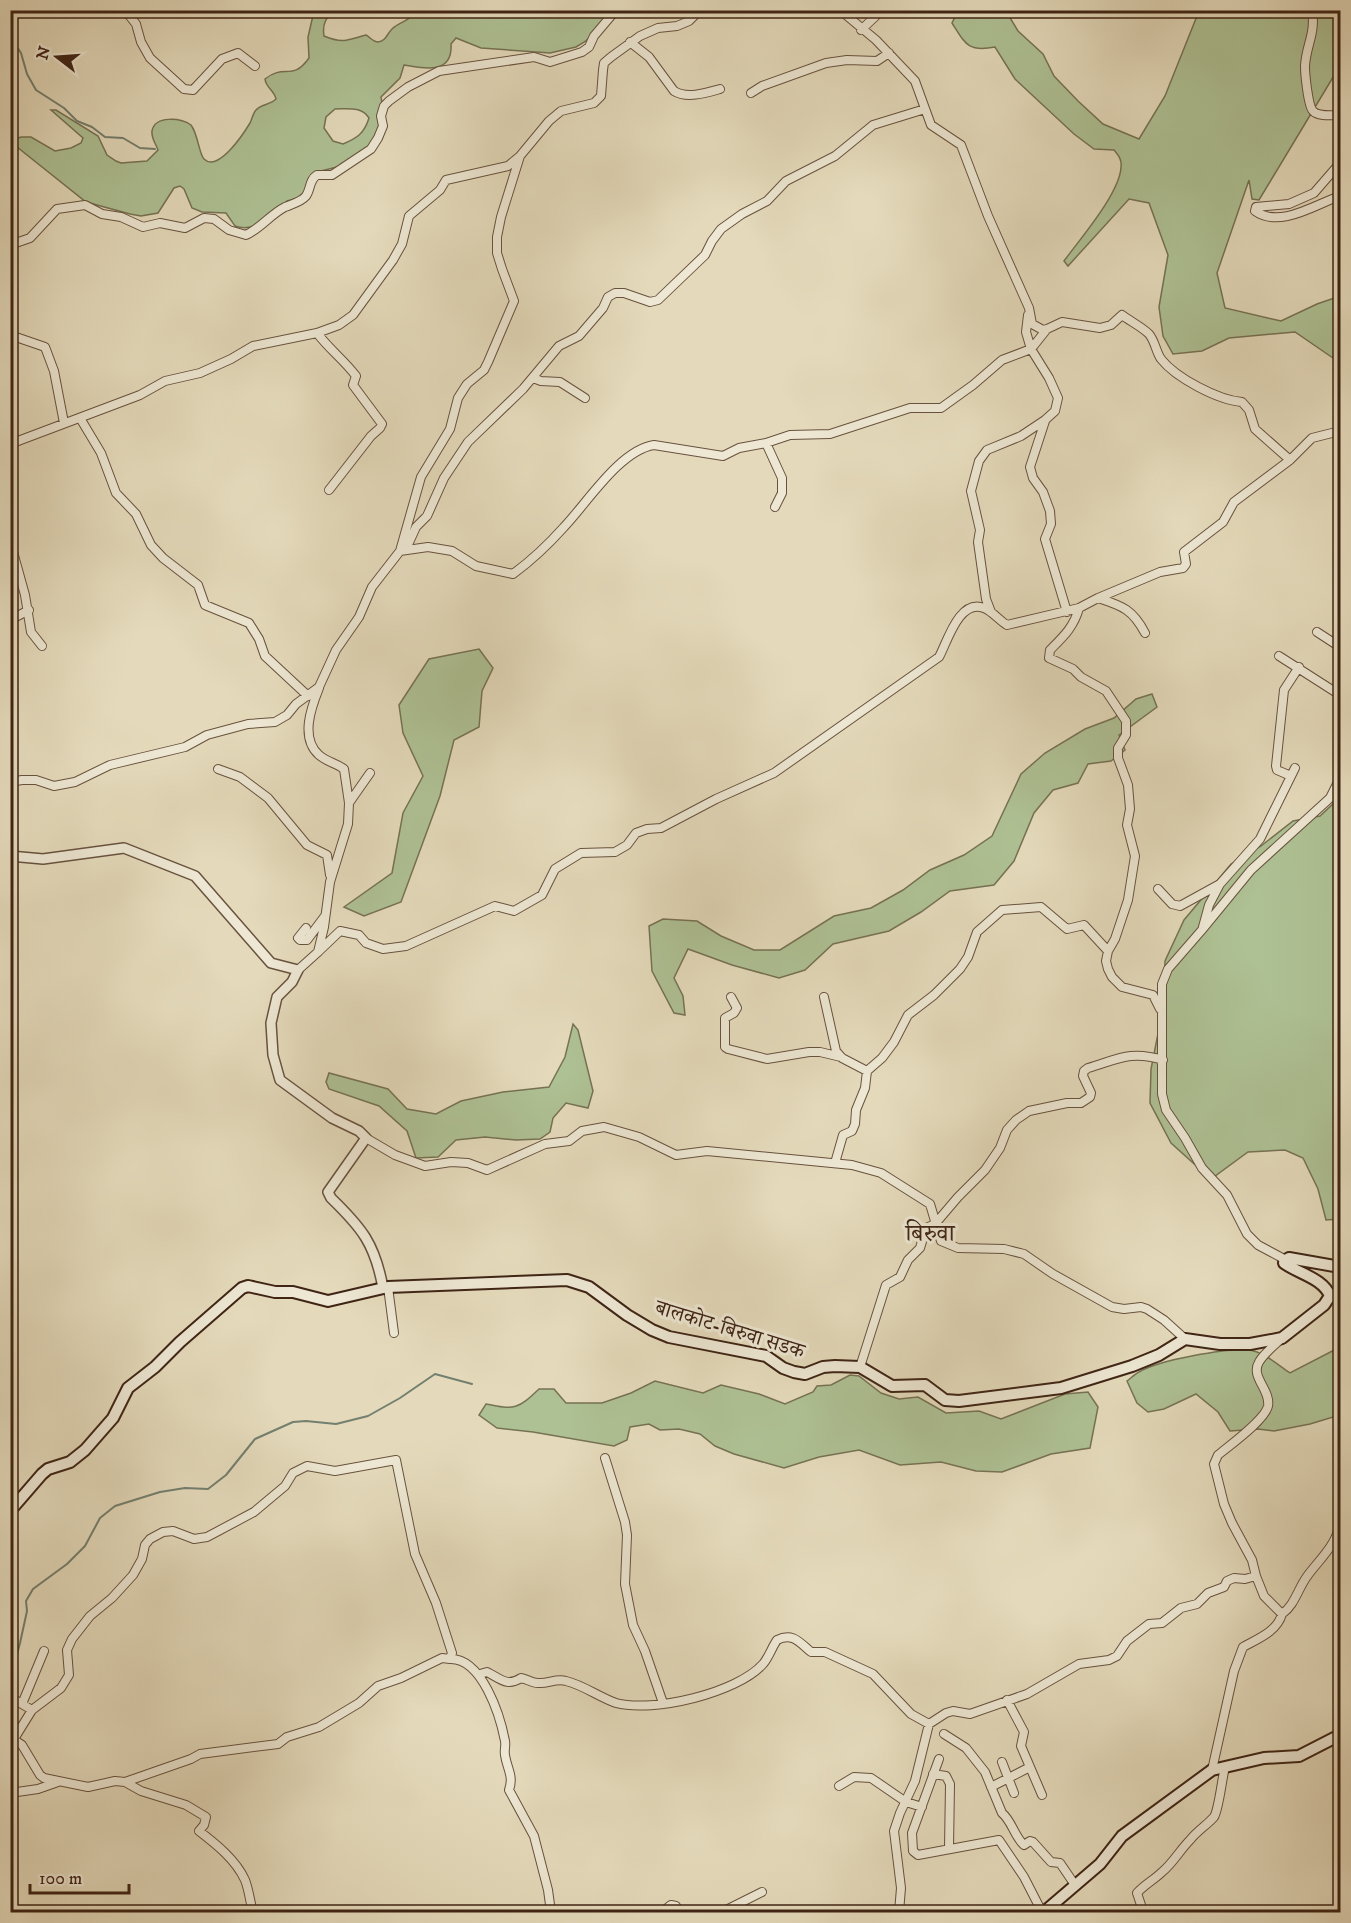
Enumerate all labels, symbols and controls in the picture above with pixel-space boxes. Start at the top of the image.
north arrow [27,27,87,87]
text: N [32,44,55,62]
district label: बिरुवा [904,1219,956,1249]
street label: बालकोट-बिरुवा सडक [651,1295,809,1365]
scale bar [30,1857,129,1895]
text: 100 m [39,1868,82,1890]

